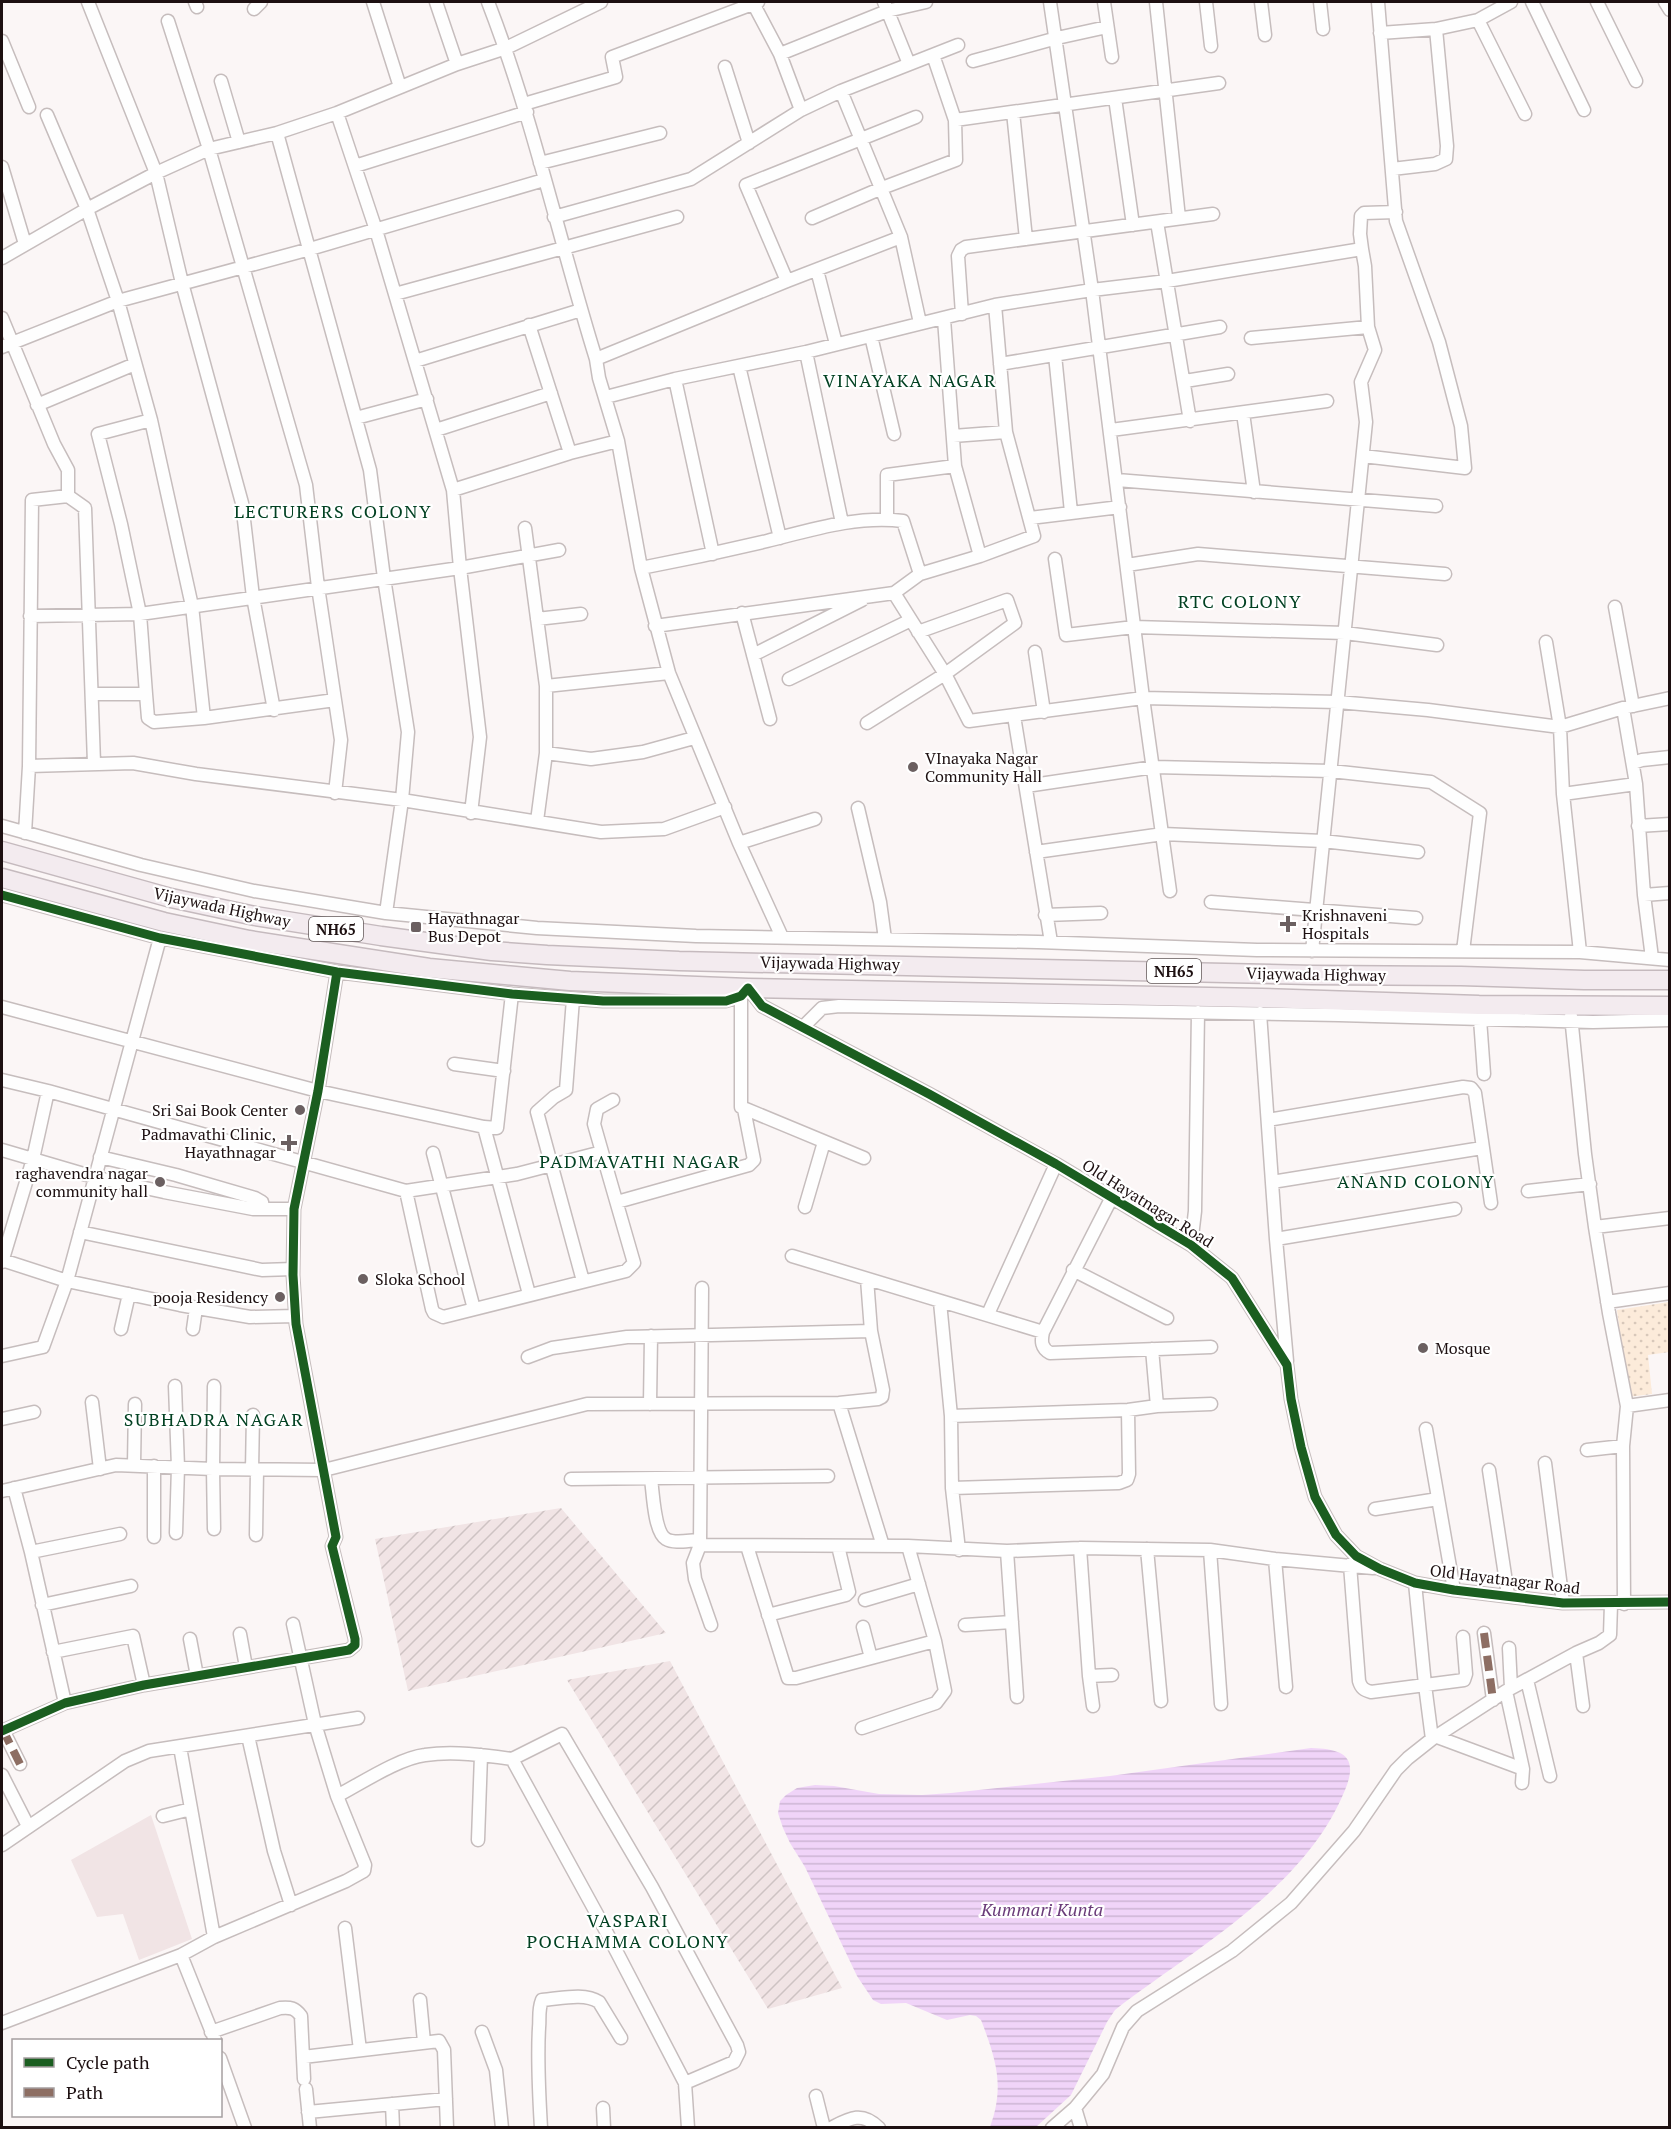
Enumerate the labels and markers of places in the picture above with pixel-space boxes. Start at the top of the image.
place label: VInayaka Nagar Community Hall [925,747,1042,787]
marker: VInayaka Nagar Community Hall [906,760,920,774]
place label: Krishnaveni Hospitals [1302,904,1388,944]
place label: Hayathnagar Bus Depot [428,907,520,947]
marker: Krishnaveni Hospitals [1279,915,1297,933]
marker: Hayathnagar Bus Depot [409,920,423,934]
place label: Sri Sai Book Center [152,1099,289,1121]
marker: Sri Sai Book Center [293,1103,307,1117]
place label: Padmavathi Clinic, Hayathnagar [141,1123,277,1163]
marker: Padmavathi Clinic, Hayathnagar [280,1134,298,1152]
place label: raghavendra nagar community hall [15,1162,149,1202]
marker: raghavendra nagar community hall [153,1175,167,1189]
place label: Sloka School [375,1268,466,1290]
marker: Sloka School [356,1272,370,1286]
place label: pooja Residency [153,1286,269,1308]
marker: pooja Residency [273,1290,287,1304]
place label: Mosque [1435,1337,1491,1359]
marker: Mosque [1416,1341,1430,1355]

